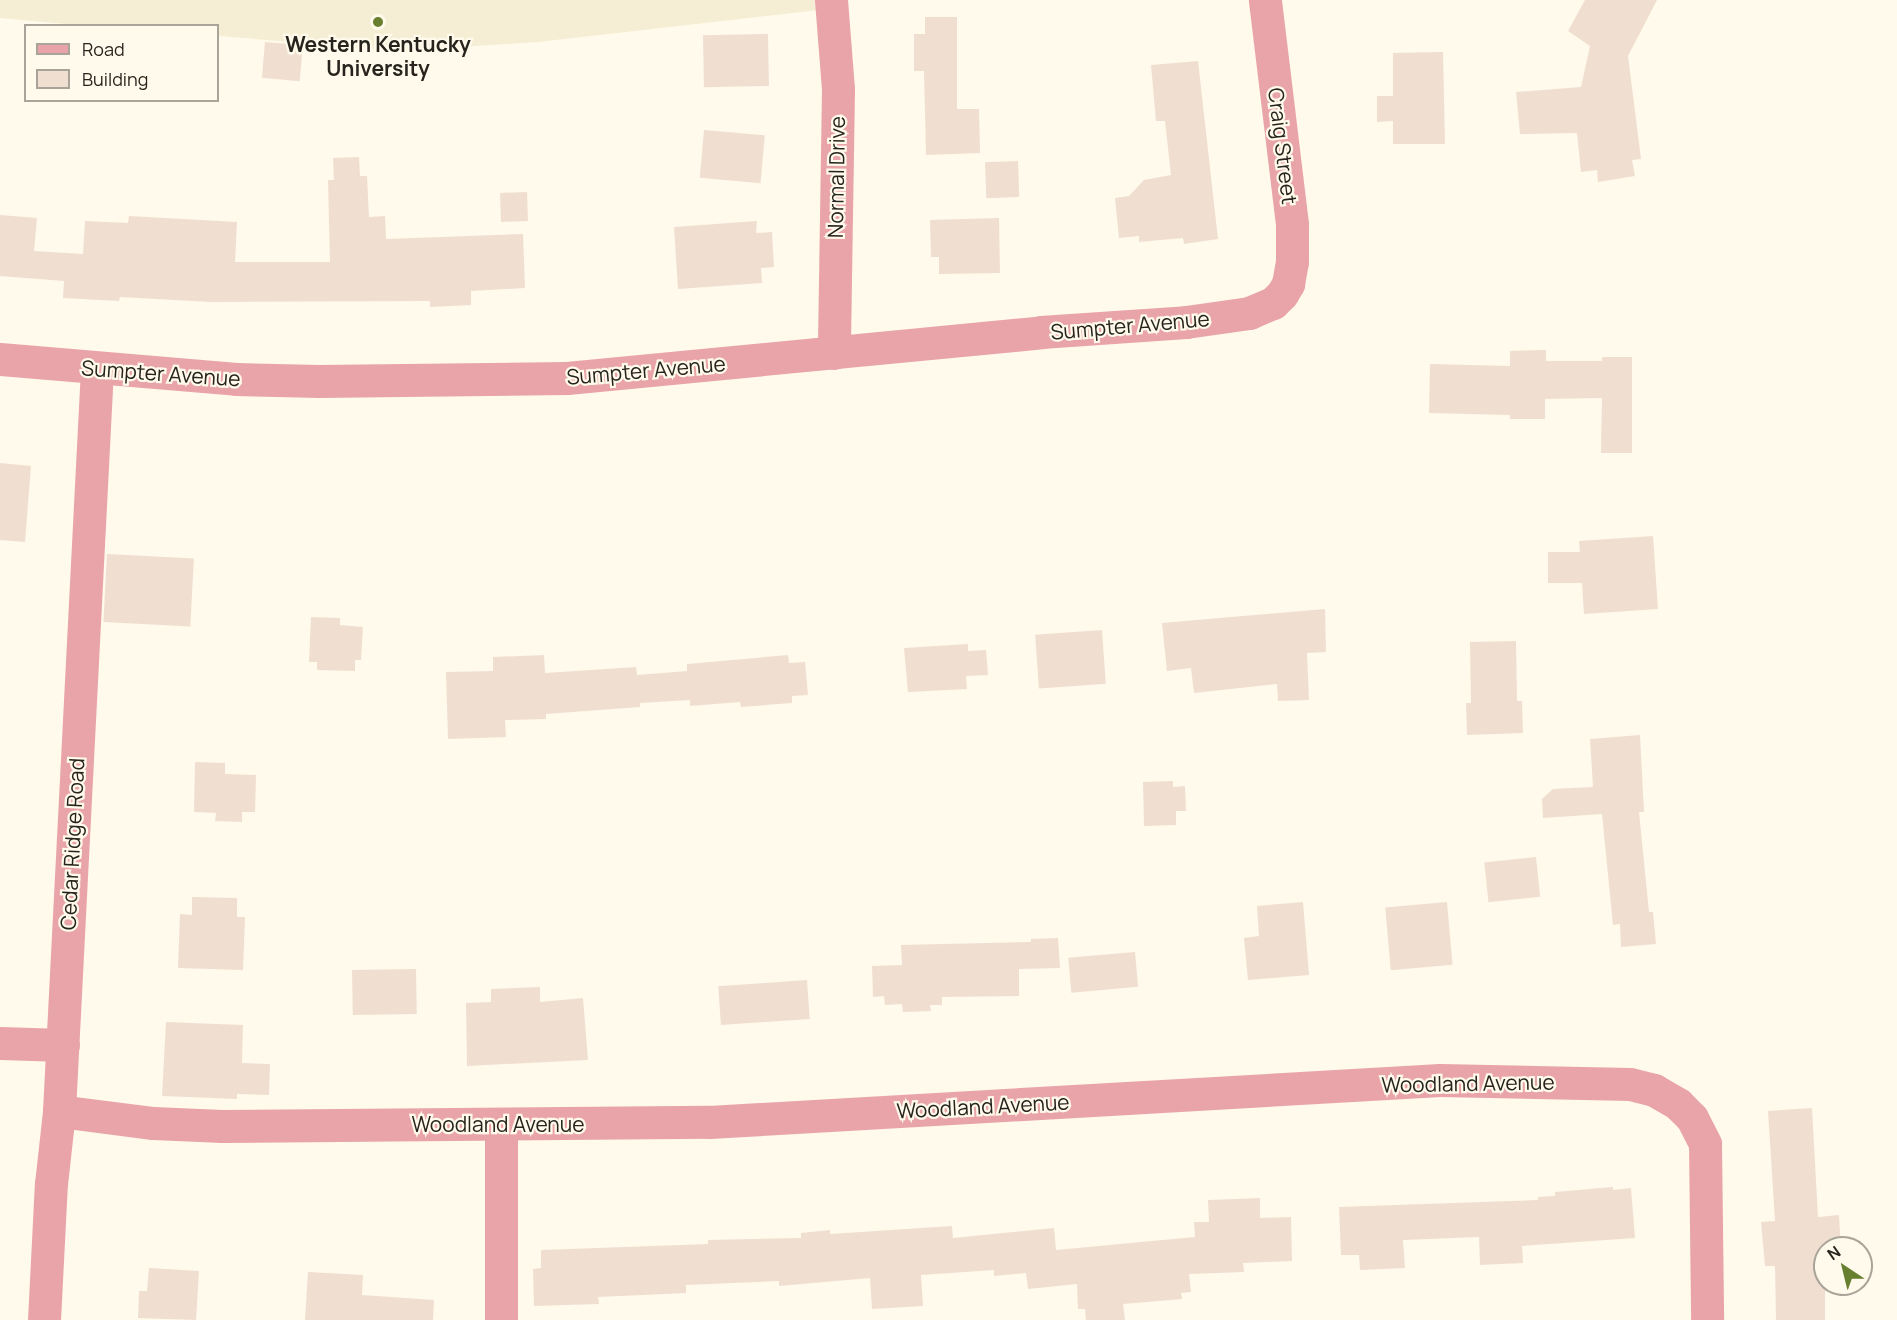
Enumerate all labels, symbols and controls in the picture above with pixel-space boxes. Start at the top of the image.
marker: Western Kentucky University [371,15,385,29]
legend [24,24,219,102]
place label: Western Kentucky University [285,31,471,81]
text: Road [82,37,125,61]
text: Building [82,67,148,91]
street label: Craig Street [1263,86,1303,206]
street label: Normal Drive [822,116,850,238]
street label: Sumpter Avenue [1049,305,1211,345]
street label: Sumpter Avenue [565,350,727,390]
street label: Sumpter Avenue [81,355,241,391]
street label: Cedar Ridge Road [55,757,89,931]
street label: Woodland Avenue [1381,1069,1555,1097]
street label: Woodland Avenue [896,1089,1070,1123]
street label: Woodland Avenue [411,1111,585,1137]
north arrow [1813,1236,1873,1296]
text: N [1823,1241,1845,1265]

